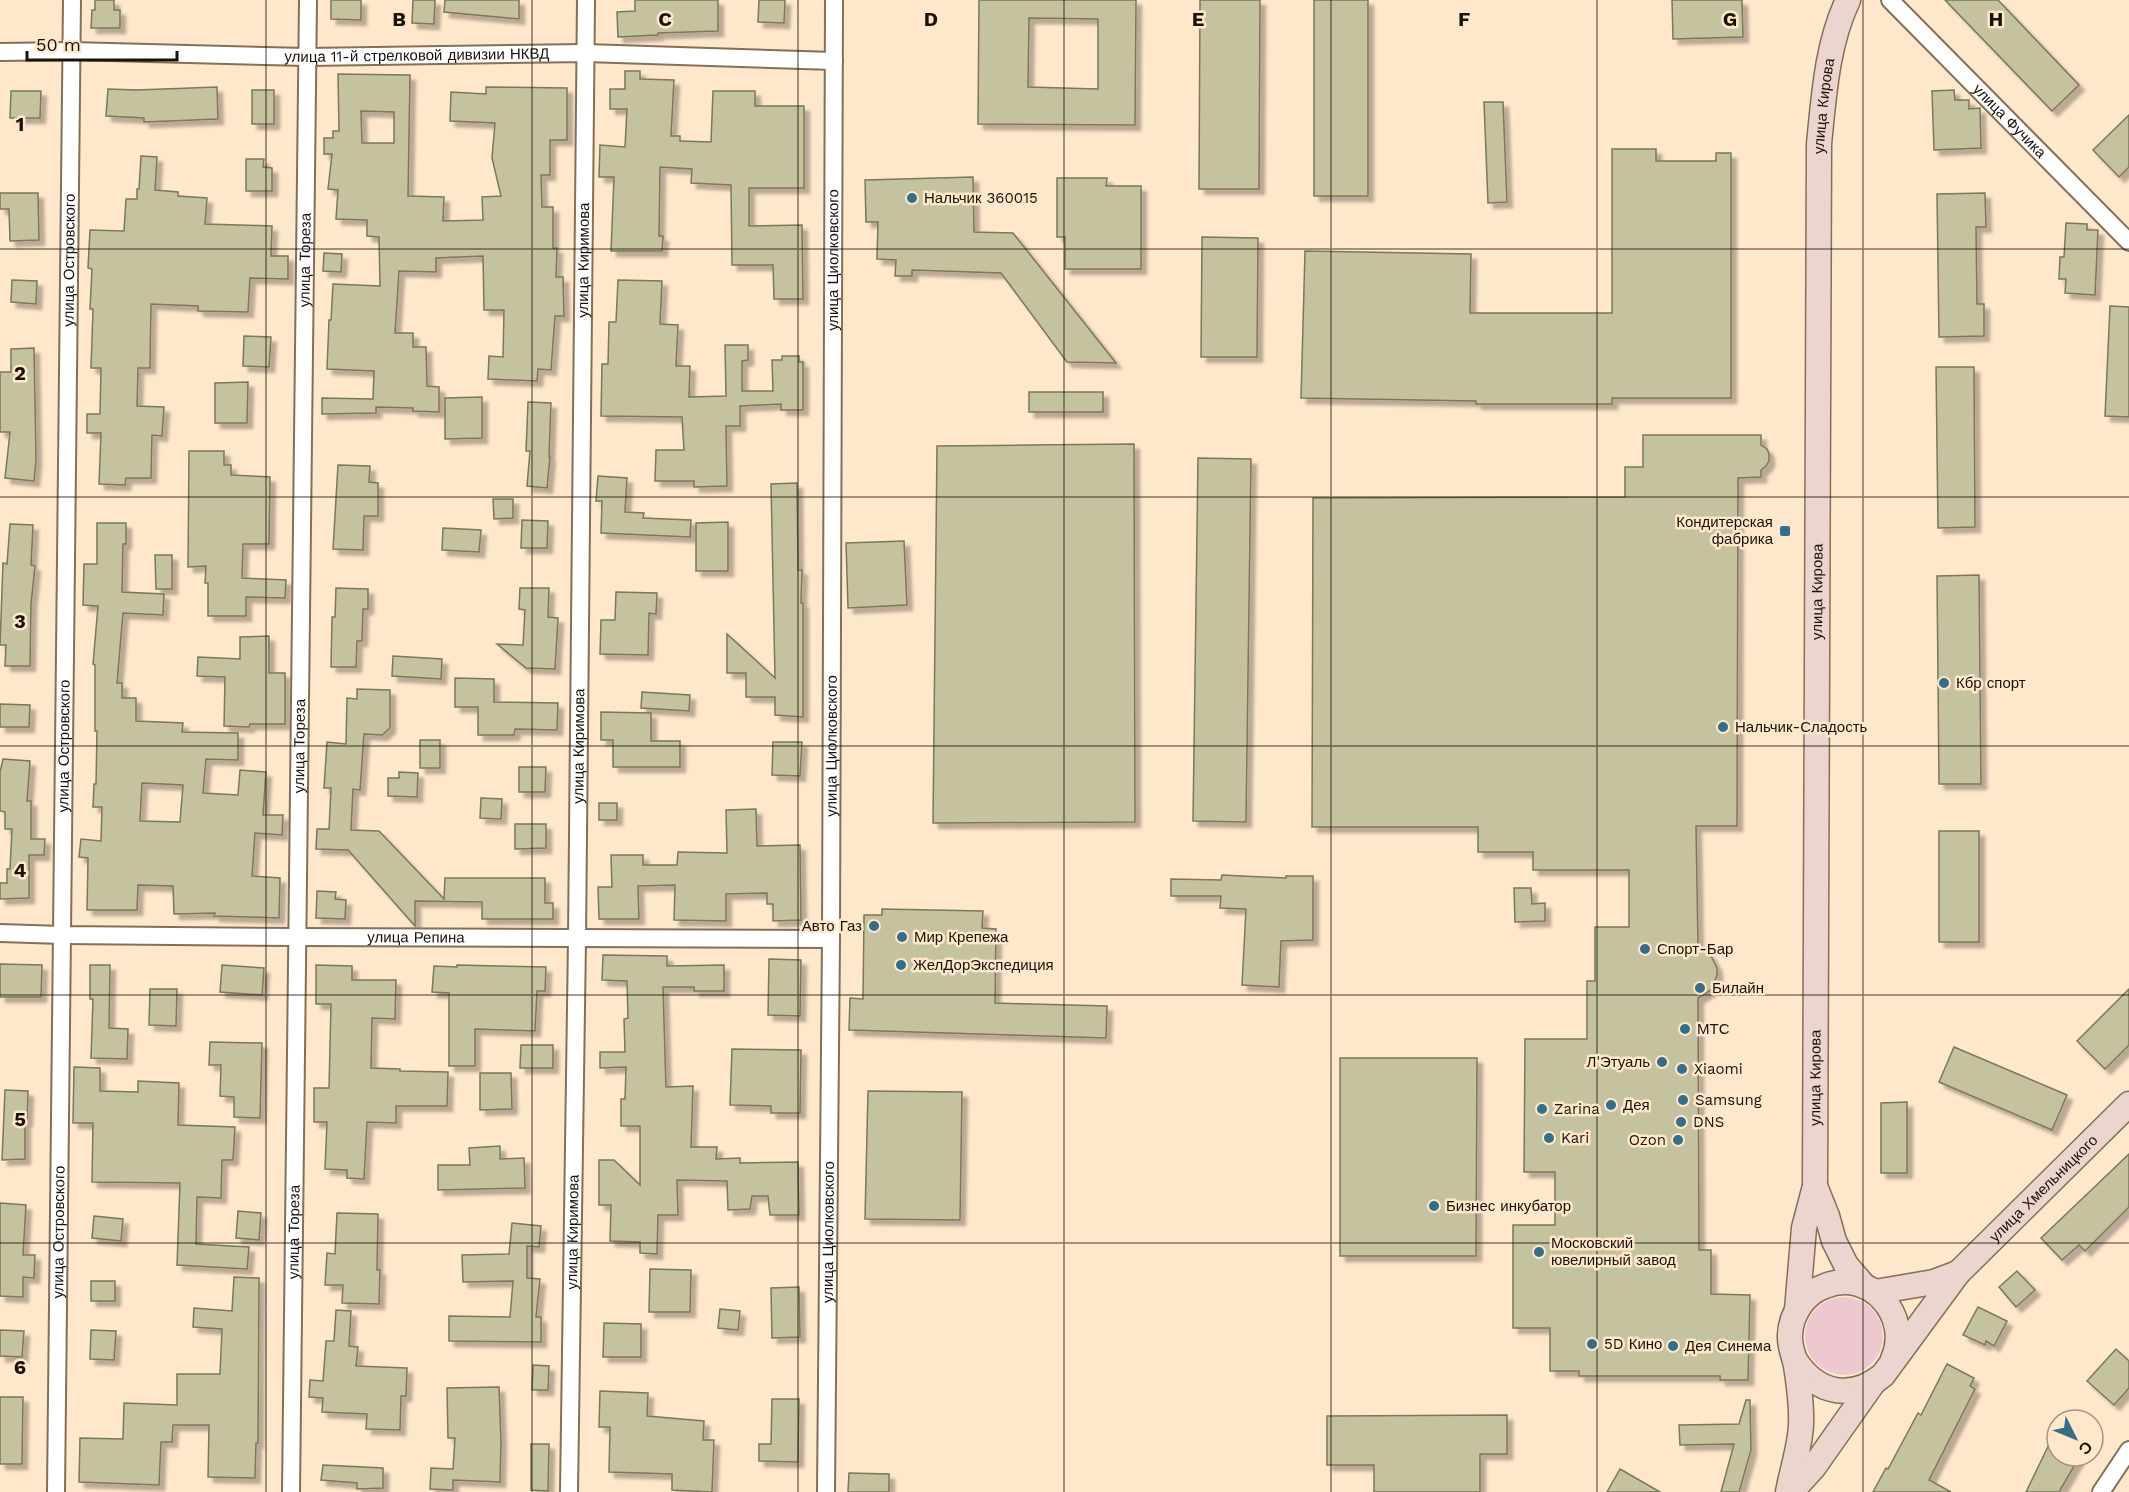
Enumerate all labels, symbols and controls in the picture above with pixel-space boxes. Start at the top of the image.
text: B [392,7,406,31]
text: C [658,7,672,31]
text: D [924,7,938,31]
text: E [1192,7,1204,31]
text: F [1458,7,1470,31]
text: G [1723,7,1737,31]
text: H [1989,7,2003,31]
scale bar [27,24,177,62]
text: 50 m [36,34,81,55]
street label: улица 11-й стрелковой дивизии НКВД [284,45,549,66]
street label: улица Кирова [1810,56,1839,154]
street label: улица Фучика [1969,80,2050,162]
text: 1 [16,112,24,136]
street label: улица Циолковского [824,189,842,331]
place label: Нальчик 360015 [924,189,1038,207]
marker: Нальчик 360015 [905,191,919,205]
street label: улица Островского [59,193,79,327]
street label: улица Киримова [574,202,593,318]
street label: улица Тореза [295,212,315,307]
text: 2 [14,361,26,385]
place label: Кондитерская фабрика [1676,513,1774,548]
marker: Кондитерская фабрика [1778,524,1792,538]
street label: улица Кирова [1808,543,1826,640]
text: 3 [14,609,26,633]
place label: Кбр спорт [1956,674,2026,692]
street label: улица Циолковского [822,675,841,817]
marker: Кбр спорт [1937,676,1951,690]
street label: улица Островского [54,679,74,813]
street label: улица Киримова [569,688,588,804]
street label: улица Тореза [290,698,309,793]
place label: Нальчик-Сладость [1735,718,1868,736]
marker: Нальчик-Сладость [1716,720,1730,734]
text: 4 [14,858,27,882]
place label: Авто Газ [802,917,862,935]
marker: Авто Газ [867,919,881,933]
street label: улица Репина [367,928,465,947]
place label: Мир Крепежа [914,928,1009,946]
marker: Мир Крепежа [895,930,909,944]
place label: Спорт-Бар [1657,940,1733,958]
marker: Спорт-Бар [1638,942,1652,956]
place label: ЖелДорЭкспедиция [913,956,1054,974]
marker: ЖелДорЭкспедиция [894,958,908,972]
place label: Билайн [1712,979,1764,997]
marker: Билайн [1693,981,1707,995]
place label: МТС [1697,1020,1730,1038]
marker: МТС [1678,1022,1692,1036]
street label: улица Кирова [1806,1029,1825,1126]
place label: Л'Этуаль [1587,1053,1650,1071]
marker: Л'Этуаль [1655,1055,1669,1069]
place label: Xiaomi [1694,1060,1743,1078]
marker: Xiaomi [1675,1062,1689,1076]
place label: Samsung [1695,1091,1762,1109]
marker: Samsung [1676,1093,1690,1107]
place label: Дея [1623,1096,1650,1114]
marker: Дея [1604,1098,1618,1112]
place label: Zarina [1554,1100,1600,1118]
marker: Zarina [1535,1102,1549,1116]
text: 5 [14,1107,26,1131]
place label: DNS [1693,1113,1724,1131]
marker: DNS [1674,1115,1688,1129]
place label: Kari [1561,1129,1589,1147]
marker: Kari [1542,1131,1556,1145]
place label: Ozon [1629,1131,1666,1149]
street label: улица Хмельницкого [1986,1131,2101,1246]
marker: Ozon [1671,1133,1685,1147]
street label: улица Циолковского [819,1161,838,1303]
street label: улица Островского [49,1165,69,1299]
street label: улица Киримова [563,1174,583,1290]
street label: улица Тореза [284,1184,304,1279]
place label: Бизнес инкубатор [1446,1197,1571,1215]
marker: Бизнес инкубатор [1427,1199,1441,1213]
place label: Московский ювелирный завод [1551,1234,1676,1269]
marker: Московский ювелирный завод [1532,1245,1546,1259]
place label: 5D Кино [1604,1335,1662,1353]
marker: 5D Кино [1585,1337,1599,1351]
place label: Дея Синема [1685,1337,1772,1355]
marker: Дея Синема [1666,1339,1680,1353]
text: 6 [14,1355,26,1379]
north arrow [2045,1408,2105,1468]
text: С [2074,1437,2096,1459]

